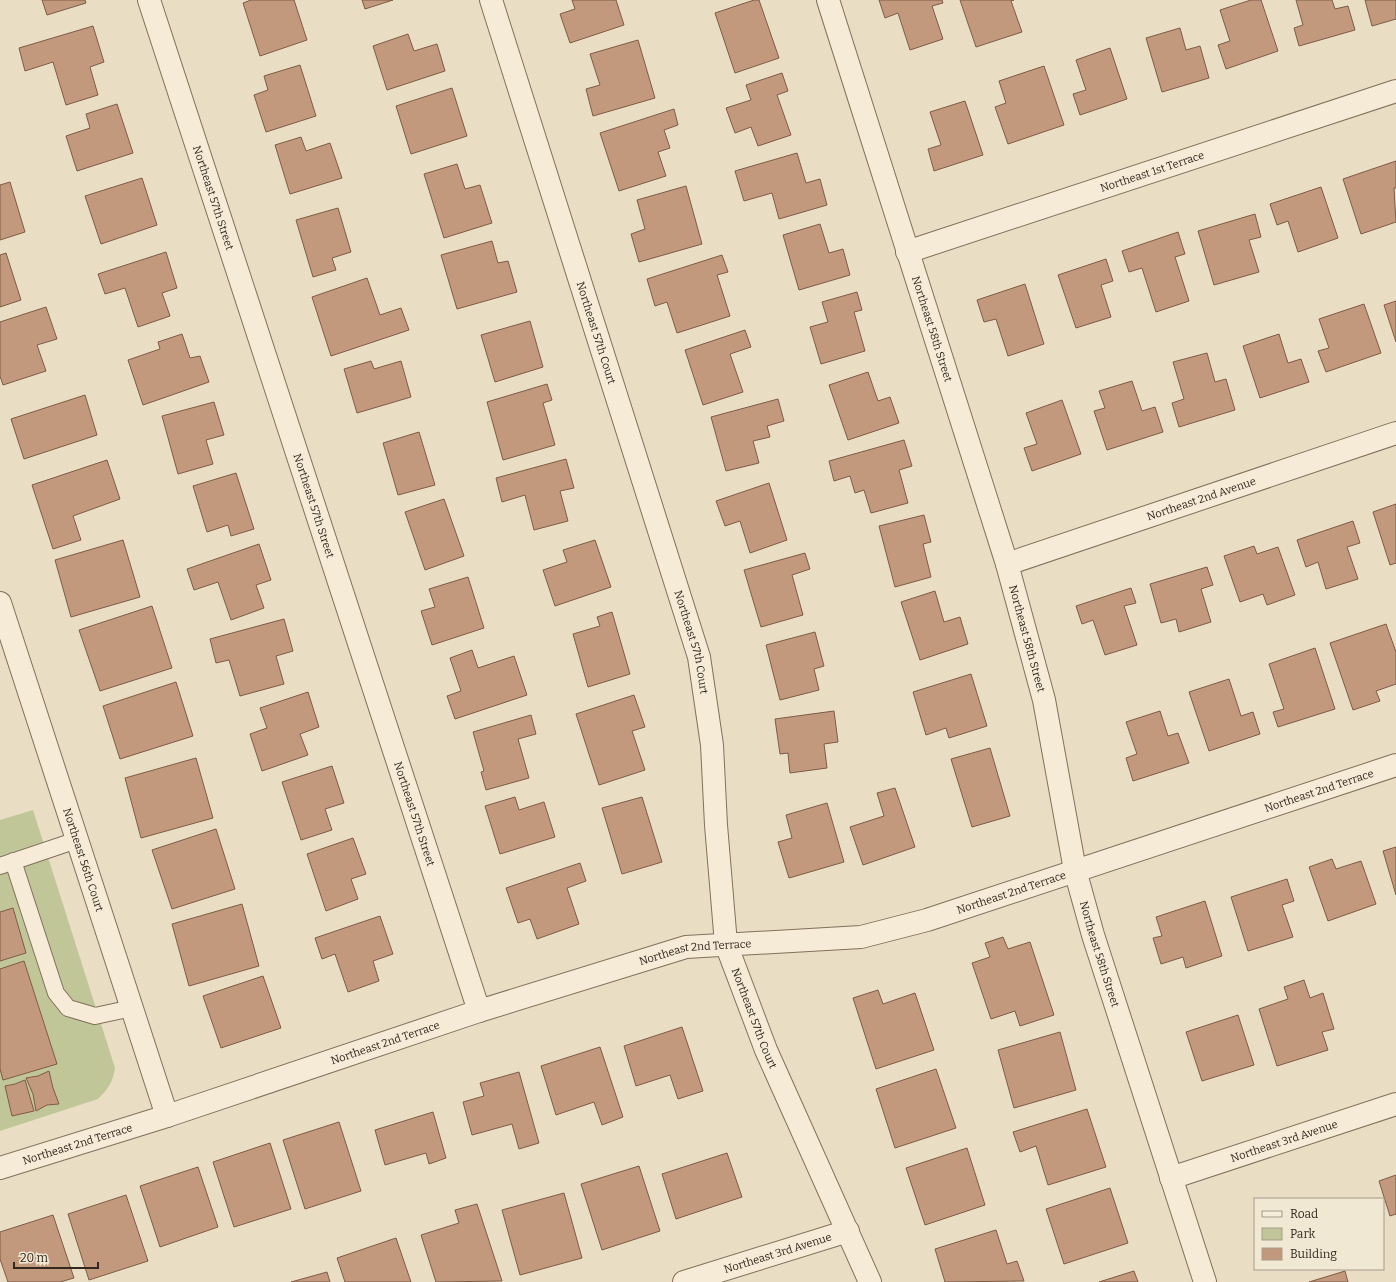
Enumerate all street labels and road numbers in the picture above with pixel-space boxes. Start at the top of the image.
street label: Northeast 57th Street [190,144,236,252]
street label: Northeast 1st Terrace [1099,149,1206,195]
street label: Northeast 58th Street [909,274,955,384]
street label: Northeast 57th Court [574,280,618,386]
street label: Northeast 57th Street [290,452,337,560]
street label: Northeast 2nd Avenue [1145,475,1258,523]
street label: Northeast 58th Street [1006,584,1048,694]
street label: Northeast 57th Court [671,589,710,695]
street label: Northeast 57th Street [391,760,437,868]
street label: Northeast 2nd Terrace [1263,767,1375,815]
street label: Northeast 56th Court [60,807,106,913]
street label: Northeast 2nd Terrace [955,869,1068,917]
street label: Northeast 58th Street [1077,900,1122,1009]
street label: Northeast 2nd Terrace [637,937,752,968]
street label: Northeast 57th Court [729,966,779,1071]
street label: Northeast 2nd Terrace [329,1019,441,1067]
street label: Northeast 3rd Avenue [1229,1118,1339,1165]
street label: Northeast 2nd Terrace [21,1121,134,1168]
street label: Northeast 3rd Avenue [722,1231,833,1276]

